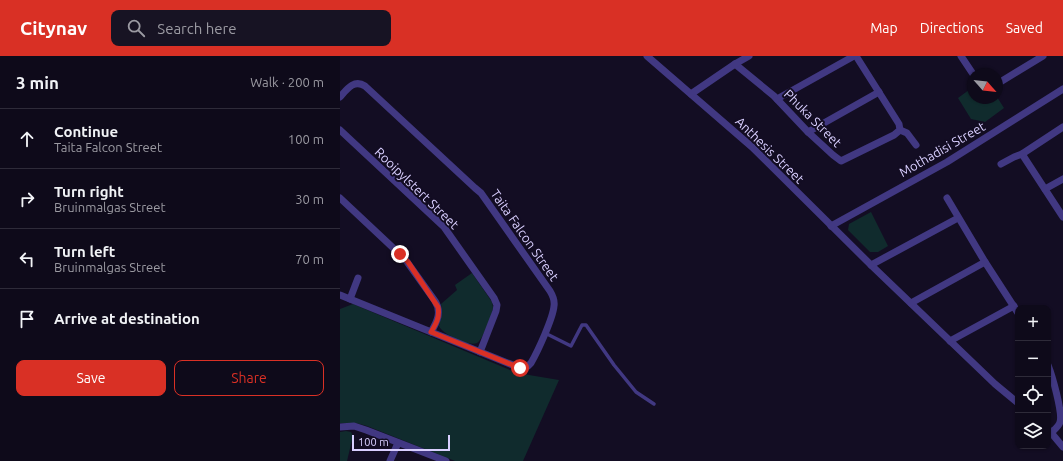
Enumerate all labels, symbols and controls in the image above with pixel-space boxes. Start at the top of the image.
search box [111,10,391,46]
text: Citynav [20,17,87,39]
icon: search [125,17,147,39]
text: Search here [157,20,237,37]
text: Map [870,20,898,36]
text: Directions [920,20,984,36]
text: Saved [1006,20,1043,36]
north arrow [967,68,1003,104]
text: 3 min [16,73,59,92]
text: Walk · 200 m [250,75,324,89]
street label: Phuka Street [781,86,845,150]
street label: Anthesis Street [733,114,807,186]
street label: Mothadisi Street [897,119,987,179]
text: Continue [54,123,118,140]
icon: ahead [16,128,38,150]
text: 100 m [288,132,324,146]
text: Taita Falcon Street [54,140,162,154]
street label: Rooipylstert Street [372,144,462,232]
text: Turn right [54,183,124,200]
street label: Taita Falcon Street [488,187,562,283]
icon: right [16,188,38,210]
text: 30 m [295,192,324,206]
text: Bruinmalgas Street [54,200,166,214]
text: Turn left [54,243,115,260]
route end [391,245,409,263]
icon: left [16,248,38,270]
text: 70 m [295,252,324,266]
text: Bruinmalgas Street [54,260,166,274]
map controls [1015,305,1051,449]
button: + [1015,305,1051,341]
icon: arrive [16,308,38,330]
text: Arrive at destination [54,310,200,327]
button: − [1015,341,1051,377]
route start [511,359,529,377]
button: Save [16,360,166,396]
button: Share [174,360,324,396]
button: locate [1015,377,1051,413]
button: layers [1015,413,1051,449]
scale bar [352,433,450,452]
text: 100 m [358,436,389,448]

